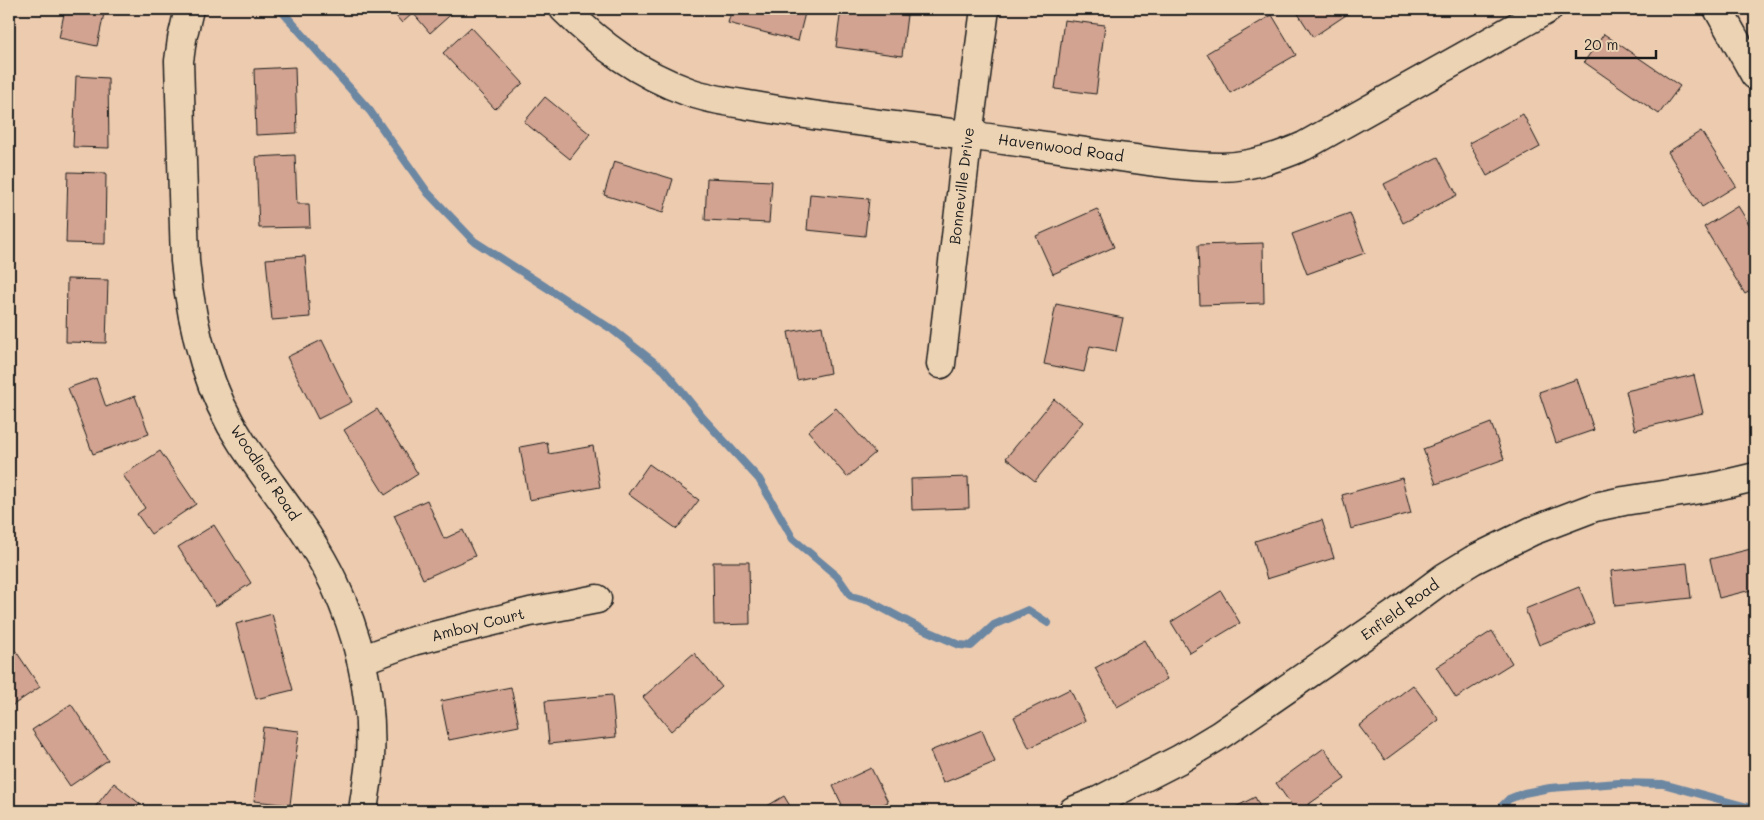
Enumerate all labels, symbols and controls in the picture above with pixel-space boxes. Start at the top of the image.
scale bar [1576,28,1656,60]
text: 20 m [1584,34,1618,54]
street label: Bonneville Drive [944,126,978,246]
street label: Havenwood Road [997,128,1125,166]
street label: Woodleaf Road [227,421,305,524]
street label: Enfield Road [1356,574,1443,644]
street label: Amboy Court [429,603,526,645]

